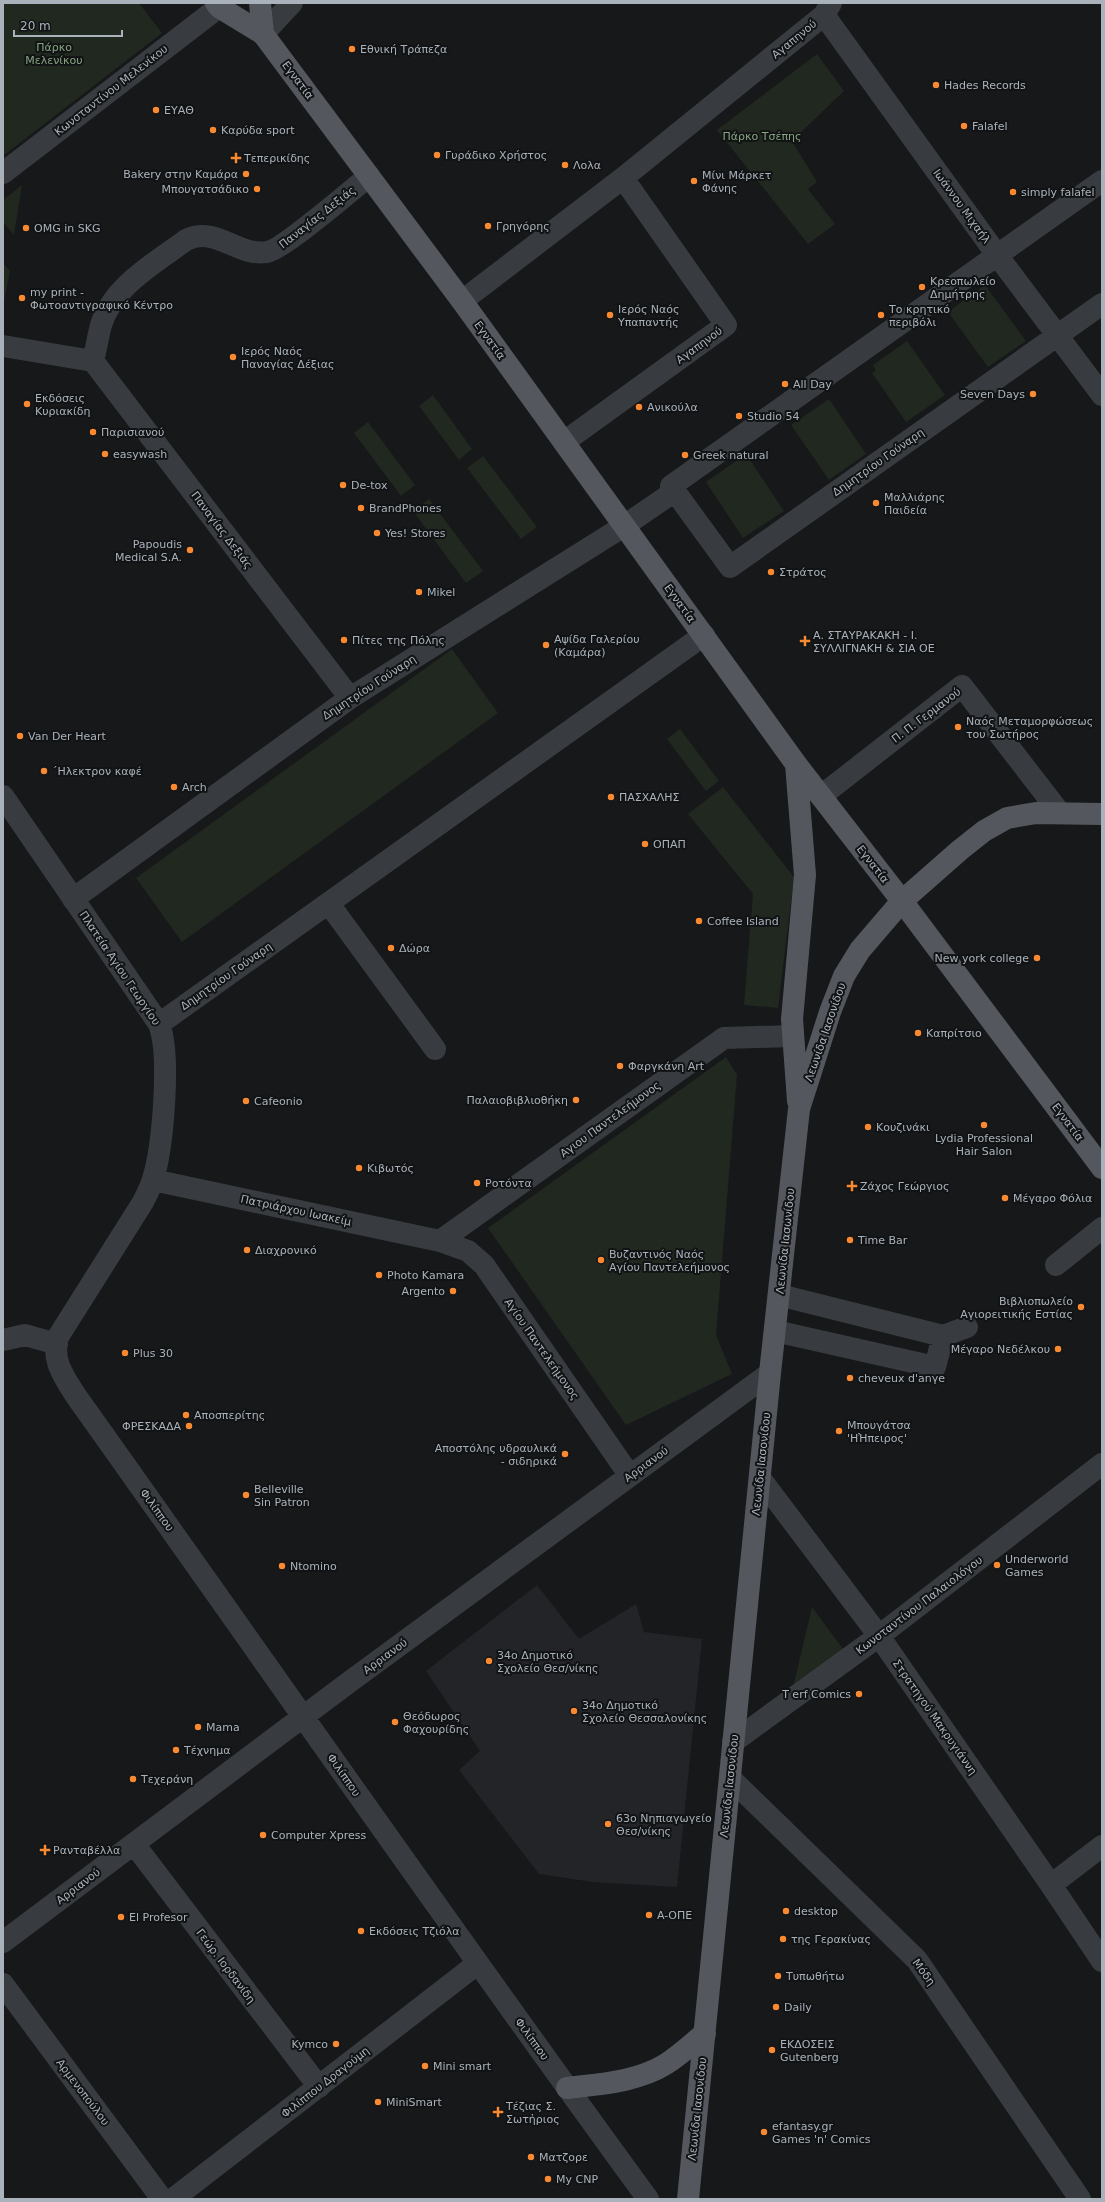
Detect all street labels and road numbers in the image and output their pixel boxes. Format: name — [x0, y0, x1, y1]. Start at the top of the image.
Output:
street label: Αγαπηνού — [769, 17, 819, 61]
street label: Κωνσταντίνου Μελενίκου — [52, 42, 170, 139]
street label: Εγνατία — [279, 59, 316, 102]
street label: Ιωάννου Μιχαήλ — [930, 167, 993, 246]
street label: Παναγίας Δεξιάς — [277, 184, 358, 251]
street label: Εγνατία — [471, 318, 508, 362]
street label: Αγαπηνού — [674, 324, 725, 367]
street label: Δημητρίου Γούναρη — [830, 426, 927, 499]
street label: Παναγίας Δεξιάς — [188, 489, 255, 572]
street label: Εγνατία — [661, 581, 698, 625]
street label: Δημητρίου Γούναρη — [320, 652, 419, 723]
street label: Π. Π. Γερμανού — [889, 685, 963, 746]
street label: Εγνατία — [854, 843, 891, 886]
street label: Πλατεία Αγίου Γεωργίου — [76, 909, 163, 1028]
street label: Δημητρίου Γούναρη — [178, 940, 275, 1013]
street label: Λεωνίδα Ιασονίδου — [802, 981, 849, 1083]
street label: Αγιου Παντελεήμονος — [557, 1079, 663, 1160]
street label: Εγνατία — [1049, 1101, 1086, 1144]
street label: Λεωνίδα Ιασωνίδου — [773, 1187, 798, 1295]
street label: Πατριάρχου Ιωακείμ — [239, 1192, 352, 1229]
street label: Αγίου Παντελεήμονος — [502, 1296, 582, 1403]
street label: Λεωνίδα Ιασονίδου — [750, 1412, 773, 1516]
street label: Αρριανού — [622, 1444, 671, 1485]
street label: Φιλίππου — [137, 1487, 176, 1534]
street label: Κωνσταντίνου Παλαιολόγου — [853, 1553, 985, 1657]
street label: Αρριανού — [361, 1636, 410, 1677]
street label: Στρατηγού Μακρυγιάννη — [890, 1657, 979, 1777]
street label: Λεωνίδα Ιασονίδου — [718, 1734, 741, 1838]
street label: Φιλίππου — [324, 1752, 363, 1799]
street label: Αρριανού — [54, 1866, 103, 1907]
street label: Γεώρ. Ιορδανίδη — [193, 1927, 258, 2006]
street label: Μόδη — [910, 1956, 938, 1988]
street label: Φιλίππου — [512, 2016, 551, 2063]
street label: Φιλίππου Δραγούμη — [279, 2044, 372, 2121]
street label: Αρμενοπούλου — [53, 2057, 112, 2128]
street label: Λεωνίδα Ιασονίδου — [686, 2057, 709, 2161]

